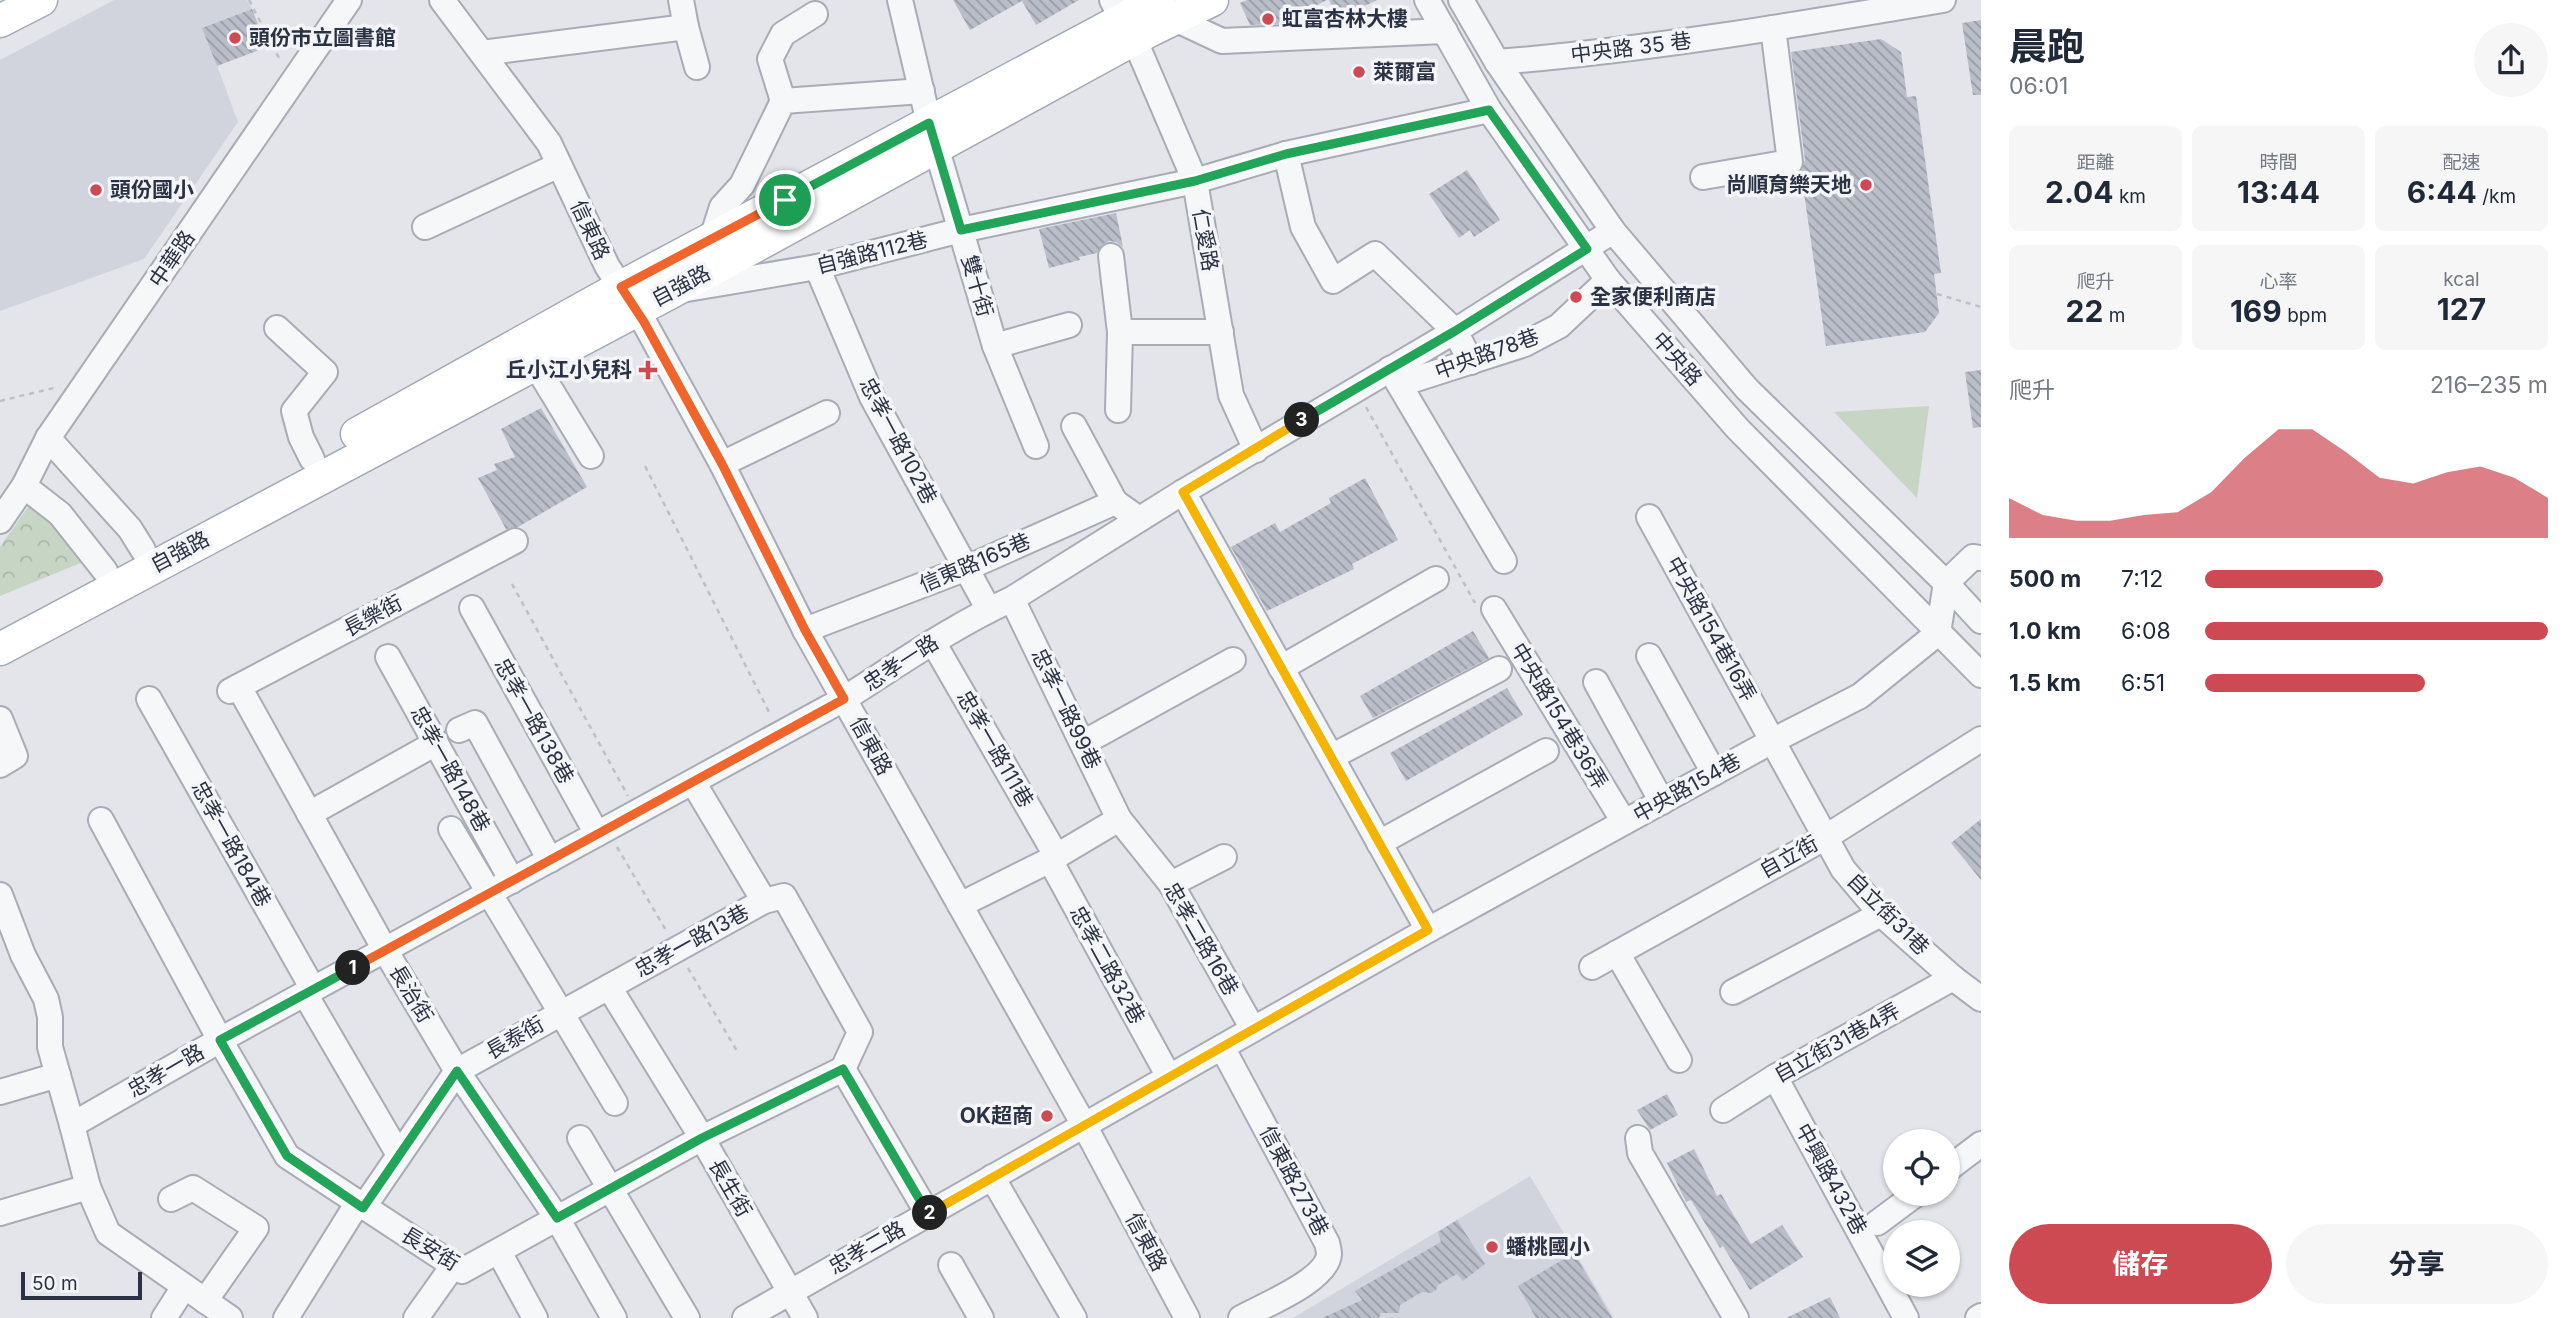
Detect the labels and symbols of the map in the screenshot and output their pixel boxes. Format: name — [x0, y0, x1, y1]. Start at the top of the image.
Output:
place label: 虹富杏林大樓 — [1282, 6, 1408, 31]
marker: 虹富杏林大樓 — [1260, 11, 1276, 27]
place label: 頭份市立圖書館 — [249, 25, 396, 50]
street label: 中央路 35 巷 — [1569, 28, 1693, 67]
marker: 頭份市立圖書館 — [227, 30, 243, 46]
place label: 萊爾富 — [1373, 59, 1436, 84]
marker: 萊爾富 — [1351, 64, 1367, 80]
pin — [755, 170, 815, 230]
place label: 尚順育樂天地 — [1726, 172, 1852, 197]
place label: 頭份國小 — [110, 177, 194, 202]
marker: 尚順育樂天地 — [1858, 177, 1874, 193]
marker: 頭份國小 — [88, 182, 104, 198]
street label: 信東路 — [566, 196, 615, 264]
street label: 仁愛路 — [1188, 207, 1223, 273]
street label: 中華路 — [144, 226, 200, 292]
street label: 自強路112巷 — [814, 227, 930, 278]
street label: 雙十街 — [957, 252, 998, 320]
street label: 自強路 — [647, 260, 714, 311]
place label: 全家便利商店 — [1590, 284, 1716, 309]
marker: 全家便利商店 — [1568, 289, 1584, 305]
street label: 中央路78巷 — [1432, 323, 1542, 384]
street label: 中央路 — [1647, 327, 1707, 391]
place label: 丘小江小兒科 — [506, 357, 632, 382]
marker: 丘小江小兒科 — [638, 360, 658, 380]
street label: 忠孝一路102巷 — [855, 373, 942, 508]
pin: 3 — [1284, 402, 1320, 438]
street label: 自強路 — [146, 526, 213, 577]
street label: 信東路165巷 — [915, 528, 1034, 597]
street label: 中央路154巷16弄 — [1661, 552, 1762, 705]
street label: 長樂街 — [339, 590, 406, 641]
street label: 忠孝一路 — [859, 629, 943, 696]
street label: 中央路154巷36弄 — [1506, 638, 1613, 793]
street label: 忠孝一路99巷 — [1026, 644, 1106, 773]
street label: 忠孝一路138巷 — [490, 654, 579, 788]
street label: 忠孝一路111巷 — [952, 686, 1039, 812]
street label: 忠孝一路148巷 — [406, 701, 495, 836]
street label: 信東路 — [845, 712, 898, 779]
street label: 中央路154巷 — [1629, 748, 1745, 827]
street label: 忠孝一路184巷 — [187, 776, 276, 911]
street label: 自立街 — [1755, 830, 1822, 883]
street label: 自立街31巷 — [1842, 868, 1934, 960]
street label: 忠孝二路16巷 — [1159, 878, 1244, 1000]
street label: 忠孝一路13巷 — [630, 899, 753, 982]
street label: 忠孝二路32巷 — [1065, 902, 1150, 1028]
pin: 1 — [336, 950, 370, 986]
street label: 長治街 — [384, 960, 438, 1027]
street label: 自立街31巷4弄 — [1769, 998, 1904, 1087]
street label: 長泰街 — [481, 1011, 548, 1064]
street label: 忠孝一路 — [123, 1039, 208, 1102]
place label: OK超商 — [960, 1103, 1033, 1128]
marker: OK超商 — [1039, 1108, 1055, 1124]
street label: 中興路432巷 — [1791, 1119, 1872, 1239]
street label: 信東路273巷 — [1255, 1121, 1334, 1240]
street label: 長生街 — [704, 1154, 757, 1221]
pin: 2 — [912, 1196, 948, 1230]
street label: 信東路 — [1121, 1208, 1172, 1275]
street label: 忠孝二路 — [824, 1216, 909, 1279]
street label: 長安街 — [397, 1222, 464, 1276]
place label: 蟠桃國小 — [1506, 1234, 1590, 1259]
marker: 蟠桃國小 — [1484, 1239, 1500, 1255]
scale bar — [21, 1269, 142, 1301]

